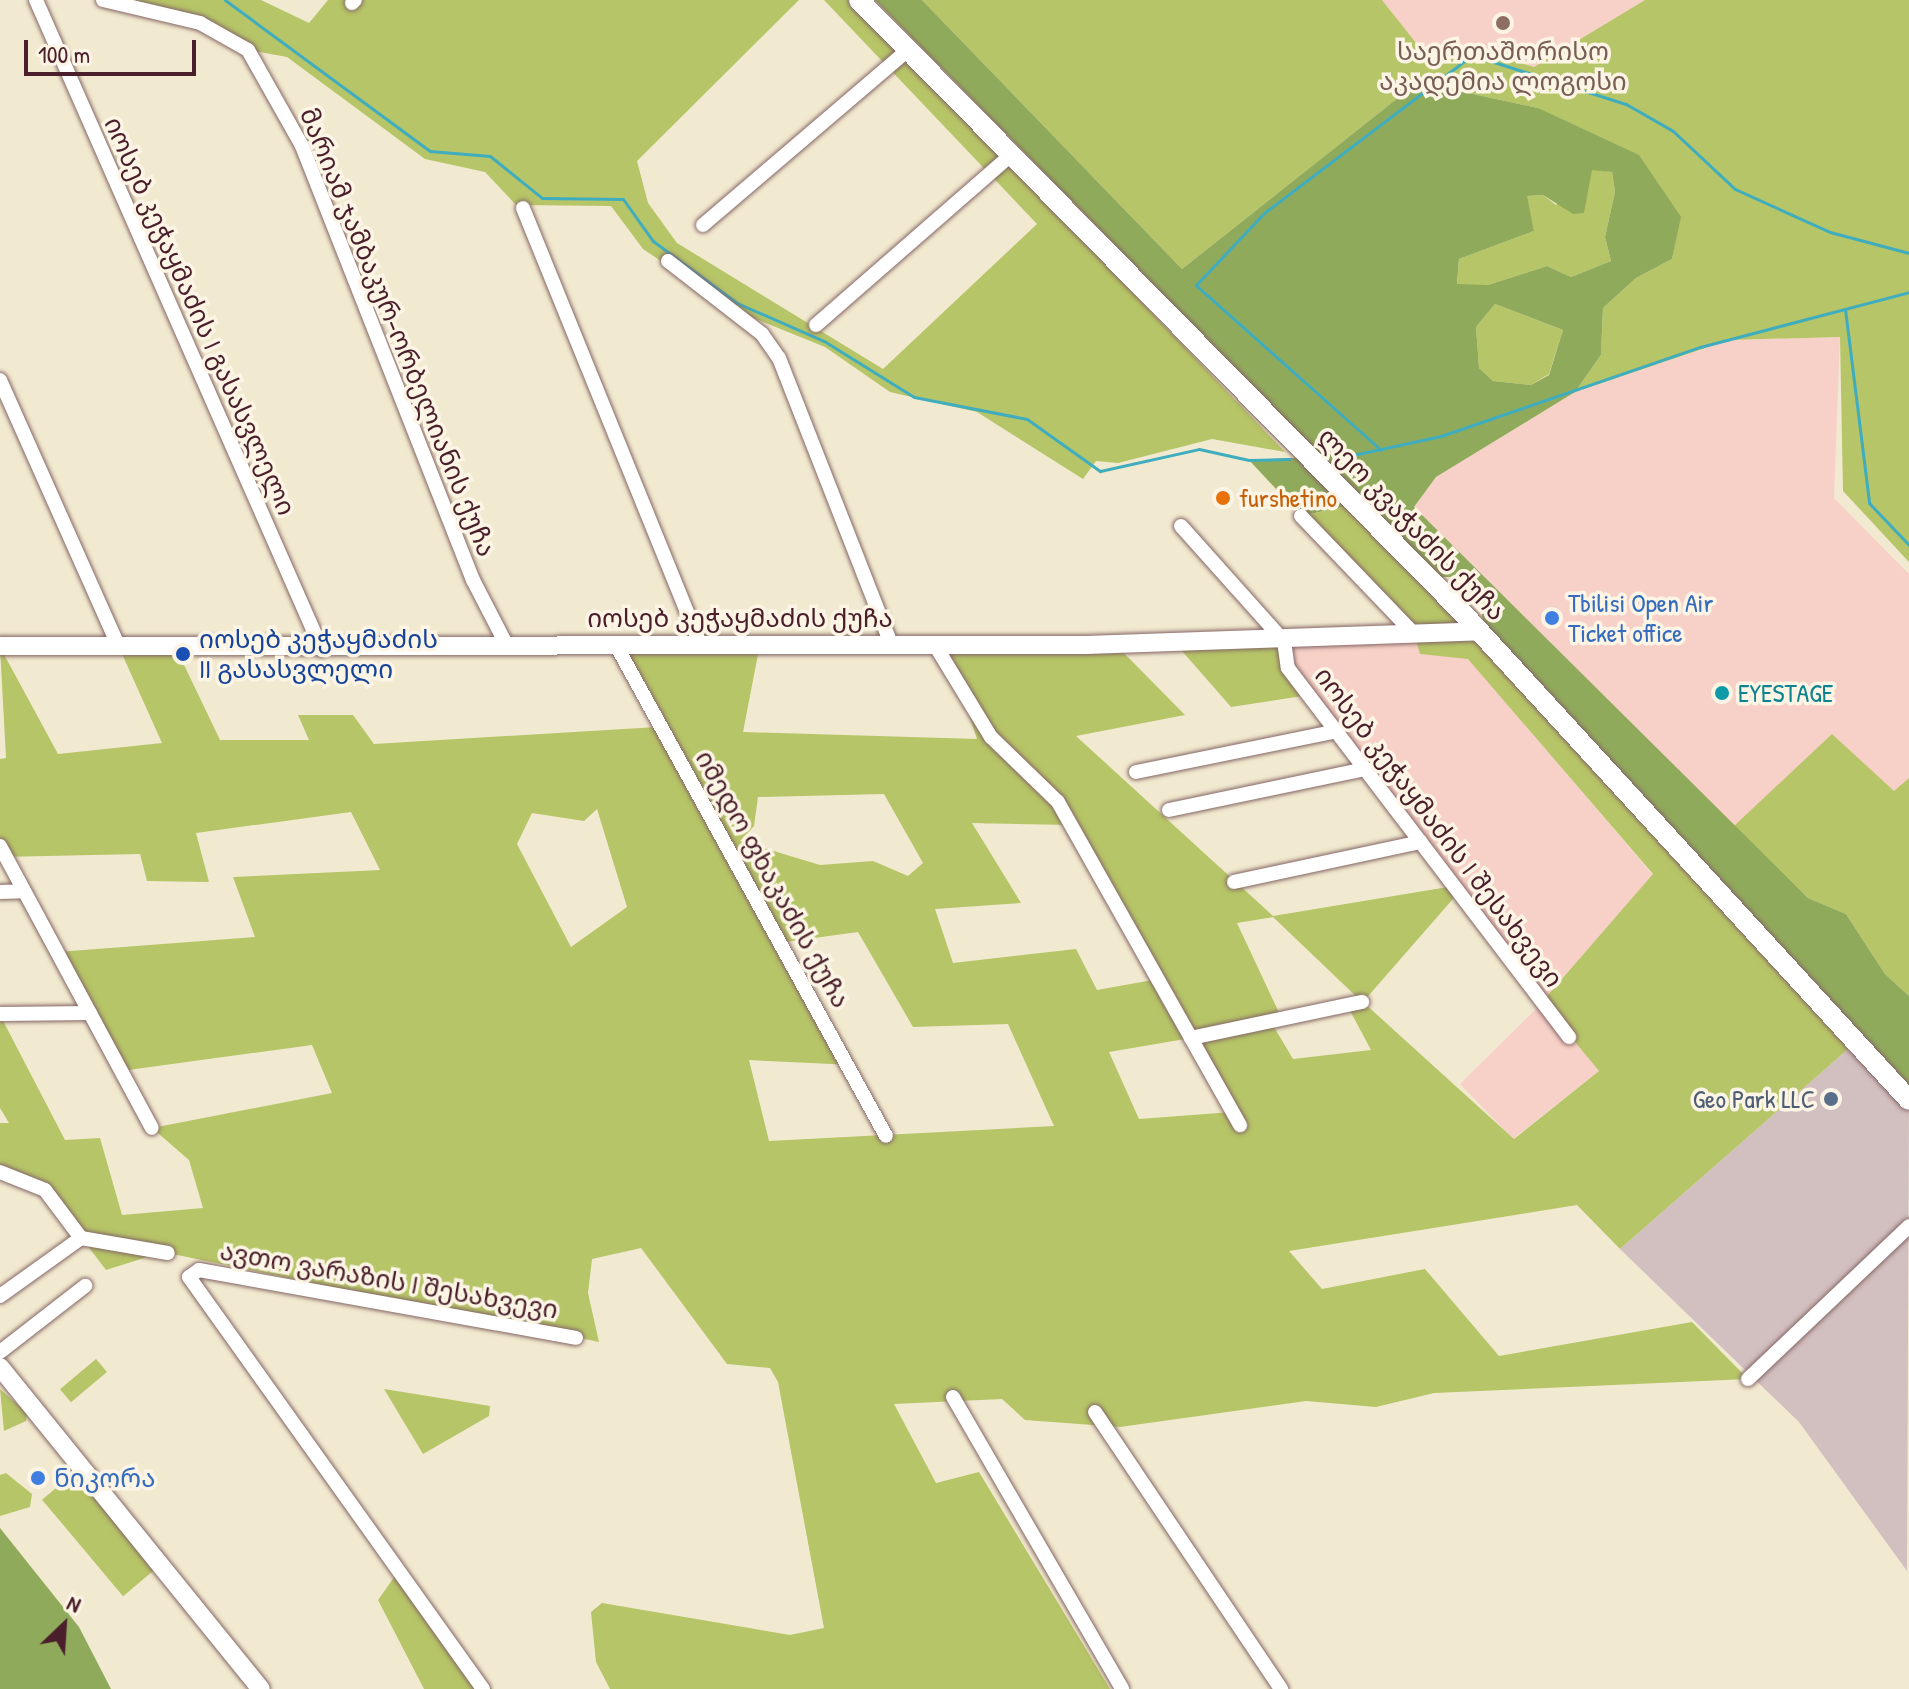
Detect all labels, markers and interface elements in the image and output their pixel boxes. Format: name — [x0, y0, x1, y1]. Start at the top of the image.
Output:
marker: საერთაშორისო აკადემია ლოგოსი — [1494, 14, 1512, 32]
scale bar — [28, 24, 200, 74]
place label: საერთაშორისო აკადემია ლოგოსი — [1379, 35, 1627, 96]
text: 100 m — [38, 38, 90, 70]
street label: მარიამ ჯამბაკურ-ორბელიანის ქუჩა — [293, 103, 503, 561]
street label: იოსებ კეჭაყმაძის I გასასვლელი — [98, 112, 302, 520]
street label: ლეო კვაჭაძის ქუჩა — [1312, 421, 1512, 627]
place label: furshetino — [1239, 482, 1337, 514]
marker: furshetino — [1214, 489, 1232, 507]
place label: Tbilisi Open Air Ticket office — [1568, 587, 1713, 648]
street label: იოსებ კეჭაყმაძის ქუჩა — [587, 602, 893, 634]
marker: Tbilisi Open Air Ticket office — [1543, 609, 1561, 627]
place label: იოსებ კეჭაყმაძის II გასასვლელი — [199, 623, 438, 684]
marker: იოსებ კეჭაყმაძის II გასასვლელი — [174, 645, 192, 663]
street label: იოსებ კეჭაყმაძის I შესახვევი — [1308, 661, 1570, 993]
place label: EYESTAGE — [1738, 677, 1833, 709]
marker: EYESTAGE — [1713, 684, 1731, 702]
street label: იმედო ფხაკაძის ქუჩა — [689, 745, 857, 1013]
place label: Geo Park LLC — [1693, 1083, 1815, 1115]
marker: Geo Park LLC — [1822, 1090, 1840, 1108]
street label: ავთო ვარაზის I შესახვევი — [218, 1235, 560, 1325]
place label: ნიკორა — [54, 1462, 155, 1494]
marker: ნიკორა — [29, 1469, 47, 1487]
north arrow — [24, 1585, 104, 1665]
text: N — [62, 1587, 86, 1619]

